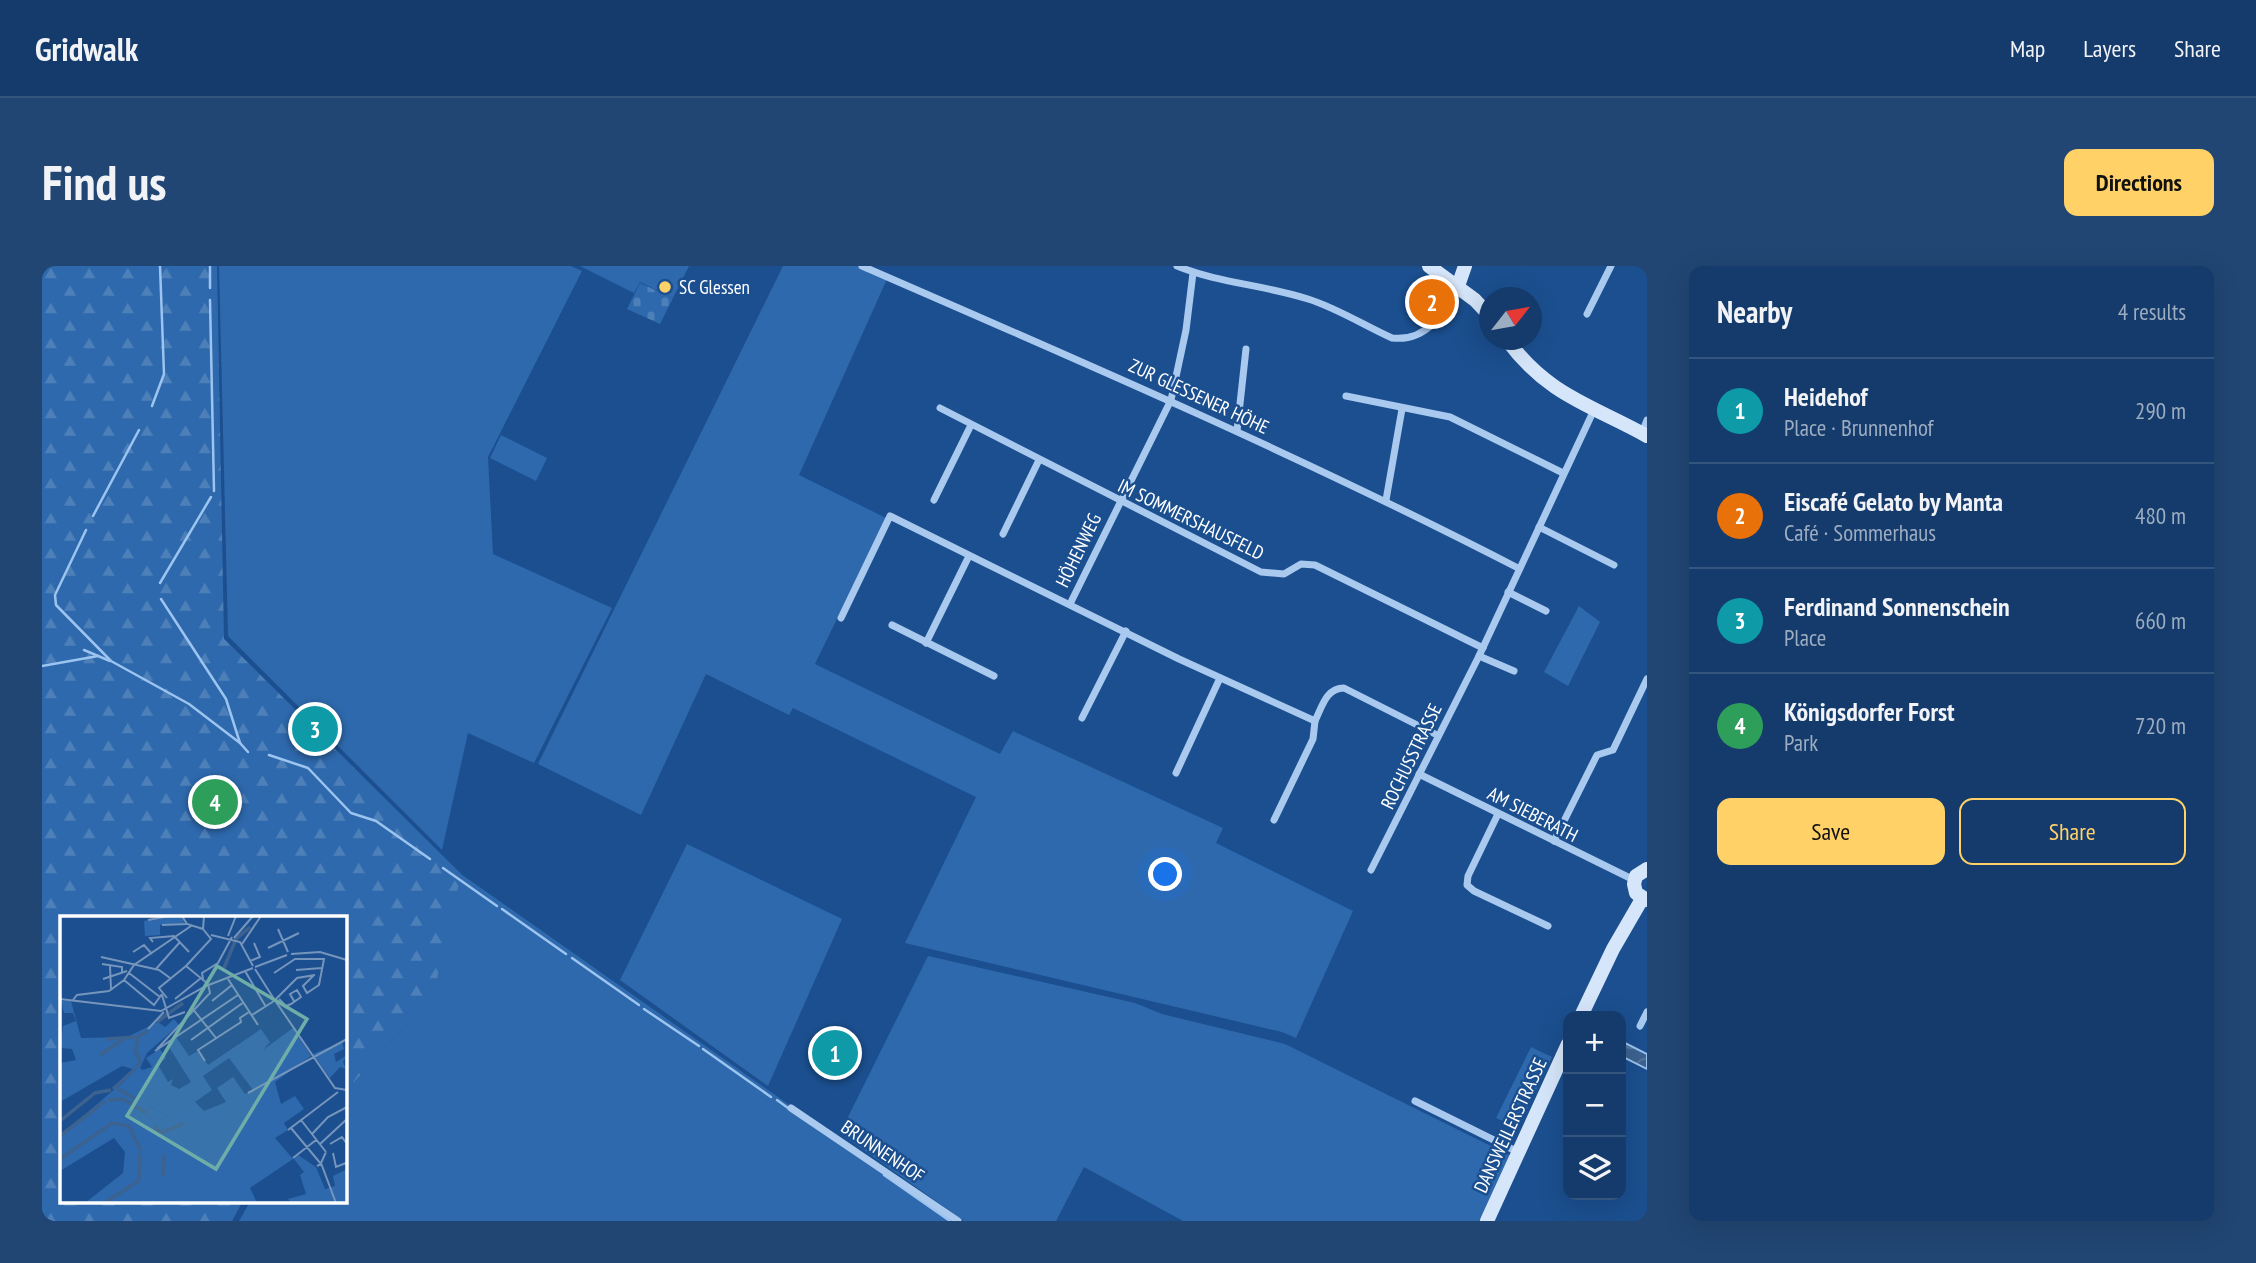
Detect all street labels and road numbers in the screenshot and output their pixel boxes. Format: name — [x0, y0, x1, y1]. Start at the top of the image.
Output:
street label: ZUR GLESSENER HÖHE — [1125, 353, 1273, 439]
street label: IM SOMMERSHAUSFELD — [1114, 473, 1268, 565]
street label: HÖHENWEG — [1050, 509, 1106, 591]
street label: ROCHUSSTRASSE — [1375, 699, 1447, 813]
street label: AM SIEBERATH — [1484, 781, 1582, 847]
street label: DANSWEILERSTRASSE — [1468, 1054, 1552, 1196]
street label: BRUNNENHOF — [837, 1114, 929, 1188]

